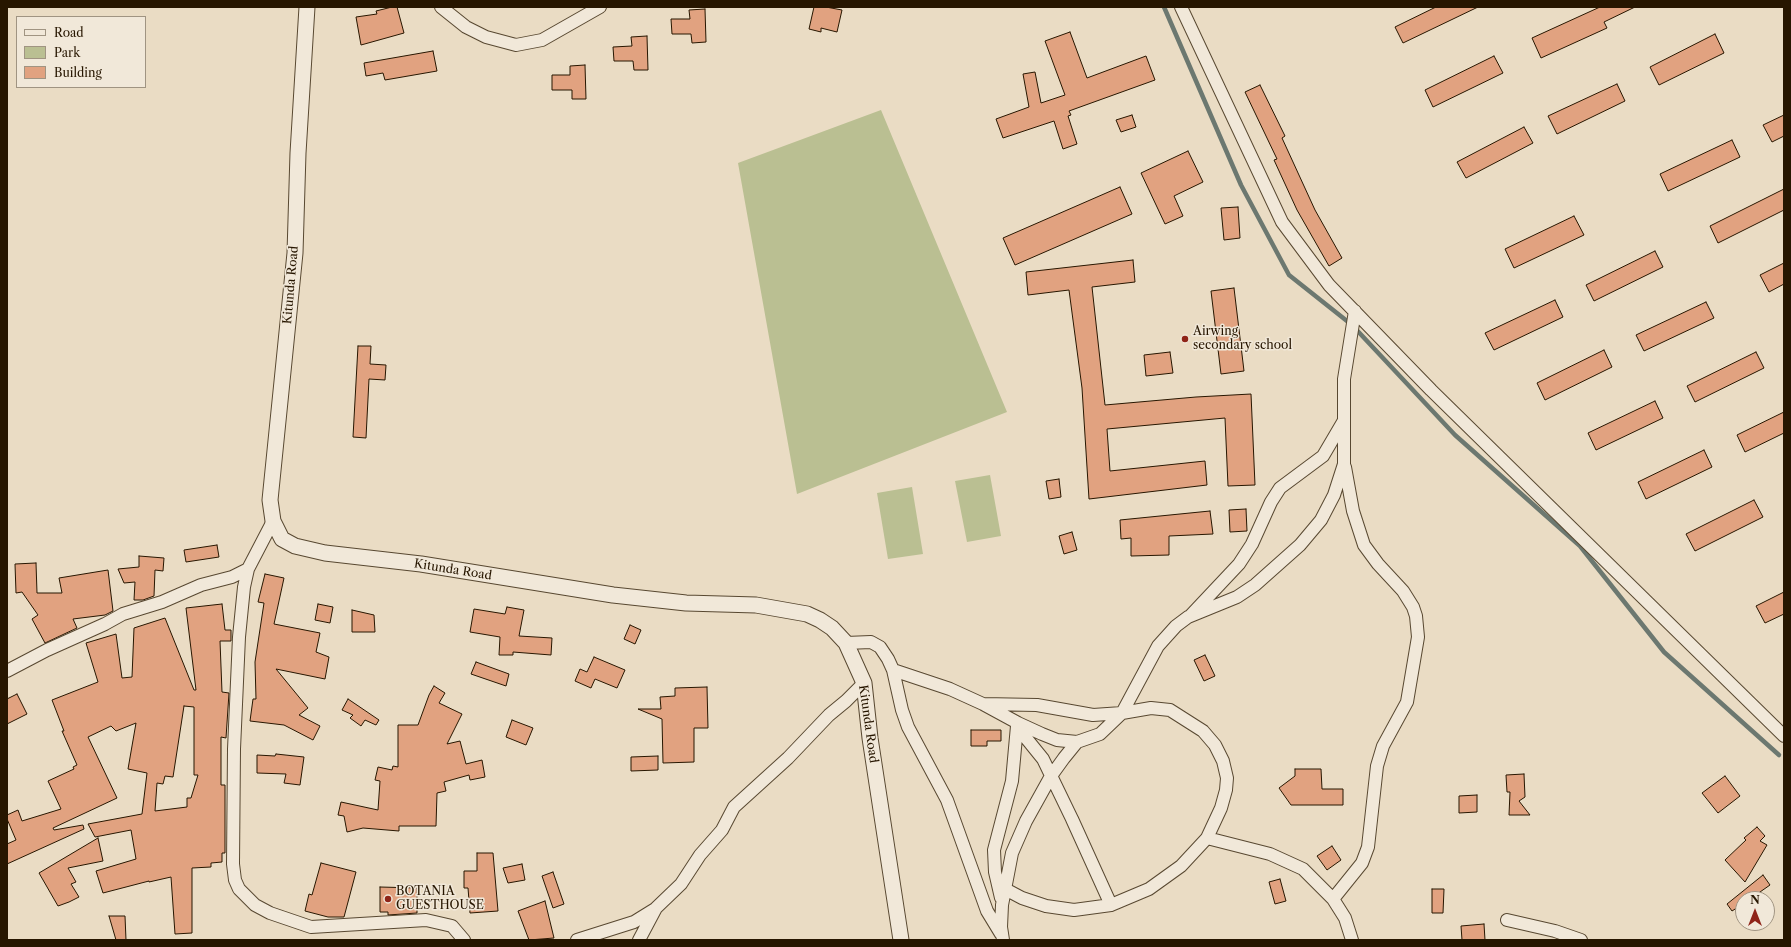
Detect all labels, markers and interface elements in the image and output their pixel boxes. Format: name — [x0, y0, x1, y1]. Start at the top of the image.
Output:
legend — [16, 16, 146, 88]
text: Road — [54, 25, 84, 40]
text: Park — [54, 45, 80, 60]
text: Building — [54, 65, 102, 80]
street label: Kitunda Road — [280, 245, 302, 325]
place label: Airwing secondary school — [1193, 325, 1292, 353]
marker: Airwing secondary school — [1180, 334, 1190, 344]
street label: Kitunda Road — [413, 557, 493, 583]
street label: Kitunda Road — [855, 684, 881, 764]
place label: BOTANIA GUESTHOUSE — [396, 885, 484, 913]
north arrow — [1735, 891, 1775, 931]
text: N — [1750, 893, 1760, 907]
marker: BOTANIA GUESTHOUSE — [383, 894, 393, 904]

